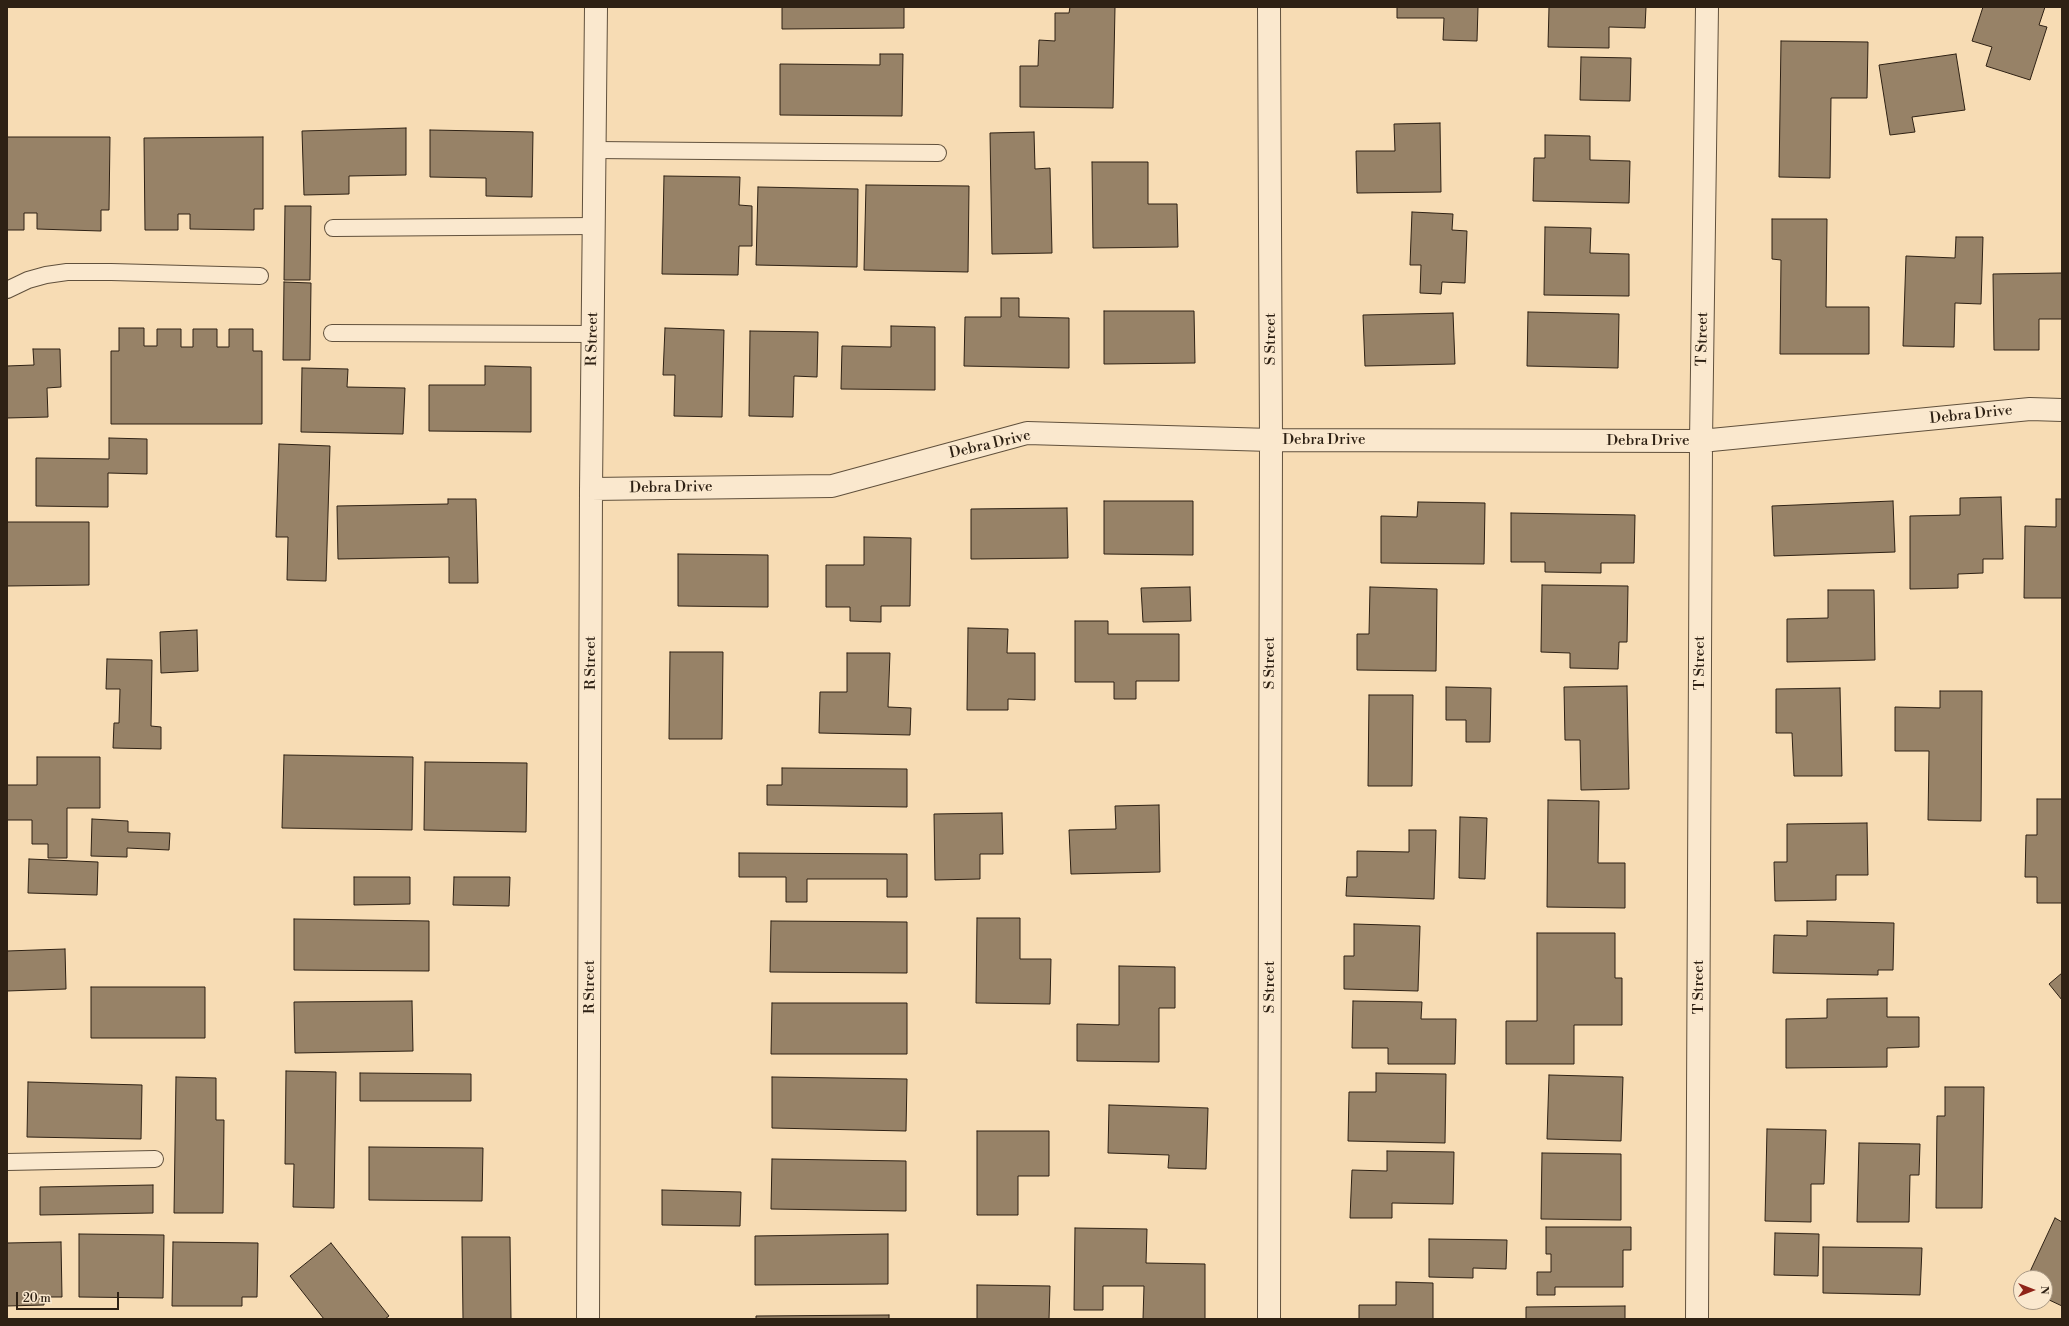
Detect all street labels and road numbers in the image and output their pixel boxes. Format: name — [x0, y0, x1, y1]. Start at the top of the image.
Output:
street label: R Street — [584, 312, 602, 366]
street label: T Street — [1694, 312, 1712, 366]
street label: S Street — [1262, 313, 1280, 365]
street label: Debra Drive — [1929, 402, 2013, 428]
street label: Debra Drive — [948, 427, 1032, 463]
street label: Debra Drive — [1282, 431, 1366, 449]
street label: Debra Drive — [1606, 432, 1690, 450]
street label: Debra Drive — [629, 478, 713, 498]
street label: R Street — [582, 636, 600, 690]
street label: T Street — [1691, 636, 1709, 690]
street label: S Street — [1261, 637, 1279, 689]
street label: R Street — [581, 960, 599, 1014]
street label: T Street — [1690, 960, 1708, 1014]
street label: S Street — [1261, 961, 1279, 1013]

